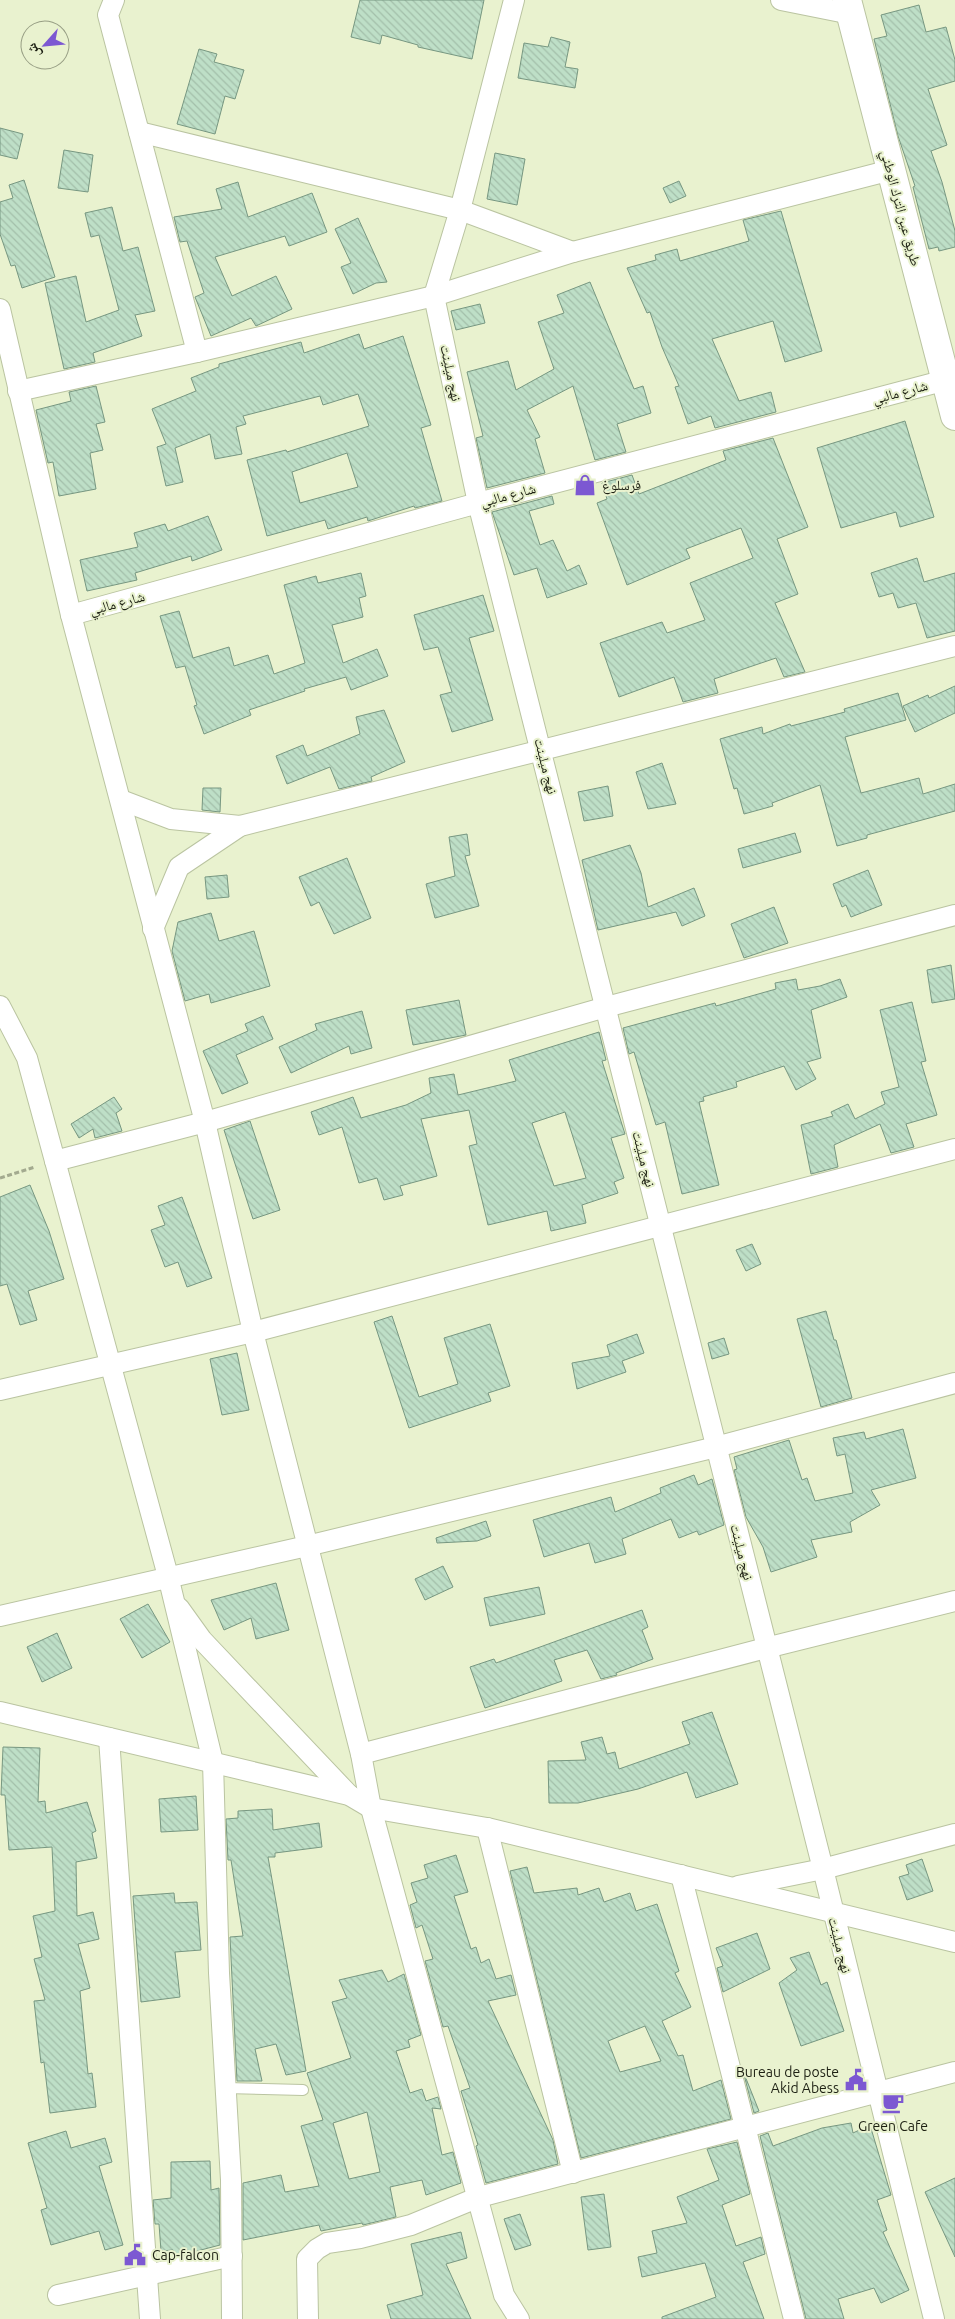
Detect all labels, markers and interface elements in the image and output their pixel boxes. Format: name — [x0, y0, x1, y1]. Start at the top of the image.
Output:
north arrow — [20, 20, 70, 70]
text: ش — [23, 40, 45, 61]
street label: طريق عين الترك الوطني — [874, 148, 924, 269]
street label: نهج ميلينت — [435, 343, 465, 403]
street label: شارع مالبي — [871, 377, 930, 410]
shop icon: فرسلوغ — [572, 472, 598, 498]
place label: فرسلوغ — [602, 477, 641, 495]
street label: شارع مالبي — [479, 480, 538, 513]
street label: شارع مالبي — [88, 588, 147, 621]
street label: نهج ميلينت — [529, 736, 561, 796]
street label: نهج ميلينت — [627, 1129, 659, 1189]
street label: نهج ميلينت — [725, 1522, 757, 1582]
street label: نهج ميلينت — [823, 1915, 855, 1975]
place label: Bureau de poste Akid Abess — [736, 2064, 839, 2096]
public building icon: Bureau de poste Akid Abess — [843, 2067, 869, 2093]
cafe icon: Green Cafe — [880, 2090, 906, 2116]
place label: Green Cafe — [858, 2118, 928, 2134]
public building icon: Cap-falcon — [122, 2242, 148, 2268]
place label: Cap-falcon — [152, 2247, 219, 2263]

